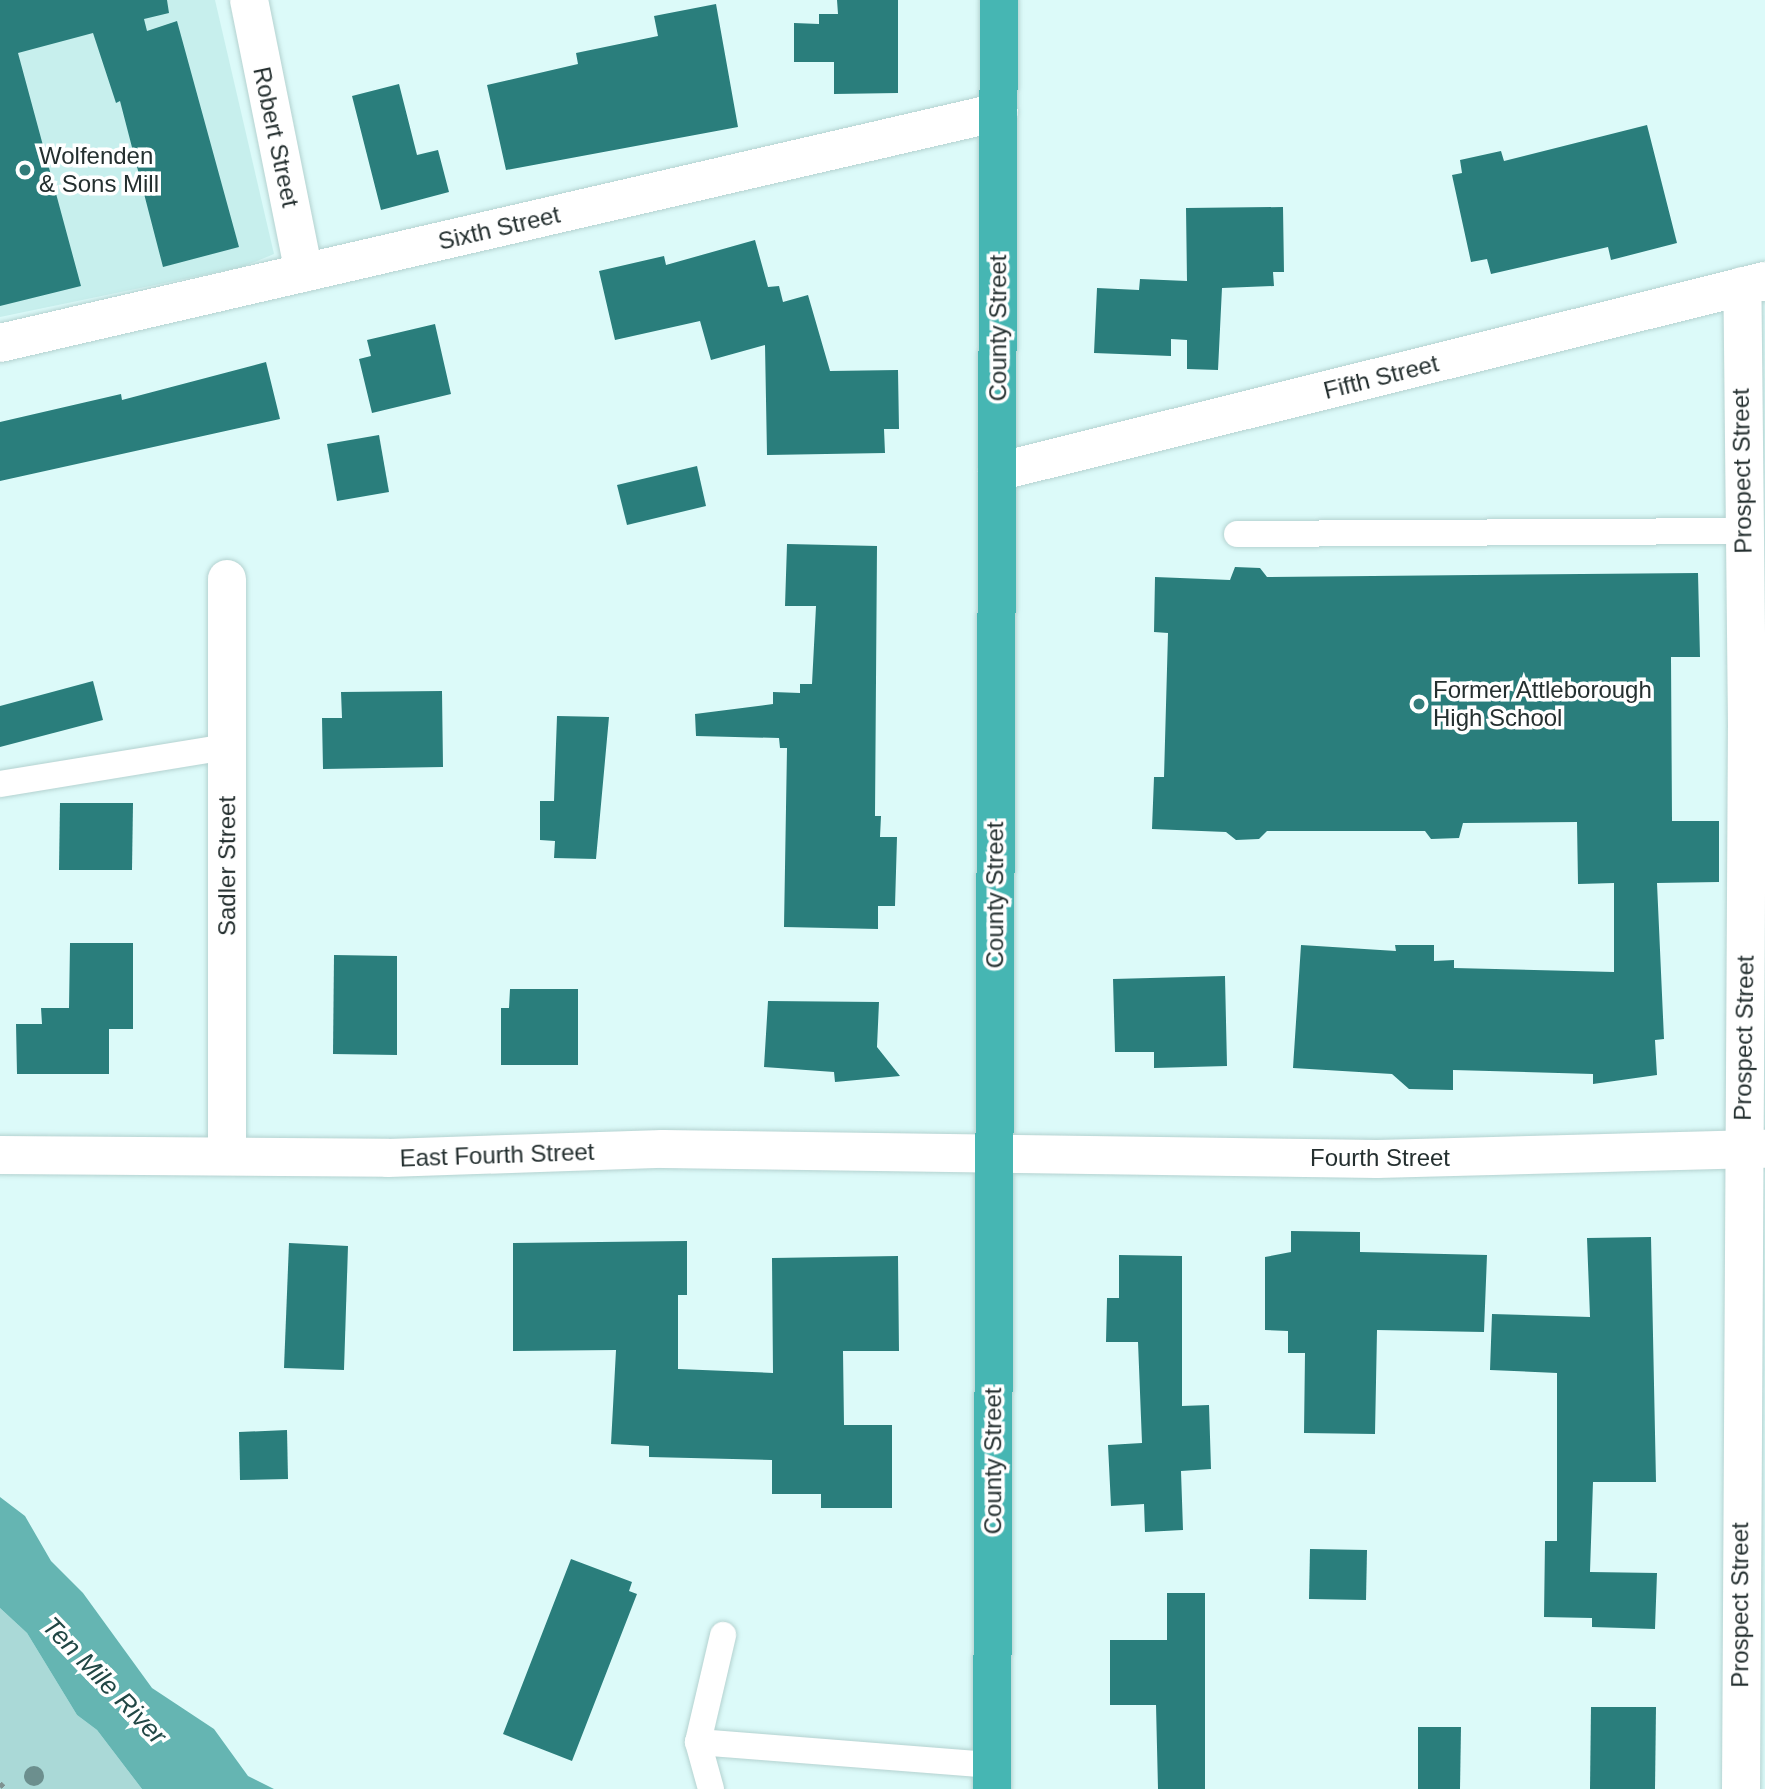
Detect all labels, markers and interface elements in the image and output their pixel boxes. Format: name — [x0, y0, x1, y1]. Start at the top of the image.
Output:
street label: Robert Street — [247, 64, 305, 210]
place label: Wolfenden & Sons Mill — [39, 142, 159, 198]
marker: Wolfenden & Sons Mill — [17, 162, 33, 178]
street label: Sixth Street — [435, 200, 563, 256]
street label: County Street — [984, 255, 1012, 401]
street label: Fifth Street — [1321, 349, 1441, 405]
street label: Prospect Street — [1726, 388, 1758, 554]
place label: Former Attleborough High School — [1433, 676, 1653, 732]
marker: Former Attleborough High School — [1411, 696, 1427, 712]
street label: Sadler Street — [213, 796, 241, 936]
street label: County Street — [981, 822, 1009, 968]
street label: Prospect Street — [1728, 955, 1760, 1121]
street label: East Fourth Street — [399, 1137, 595, 1173]
street label: Fourth Street — [1310, 1144, 1450, 1172]
street label: County Street — [979, 1388, 1007, 1534]
street label: Prospect Street — [1726, 1522, 1754, 1688]
water label: Ten Mile River — [35, 1611, 173, 1751]

